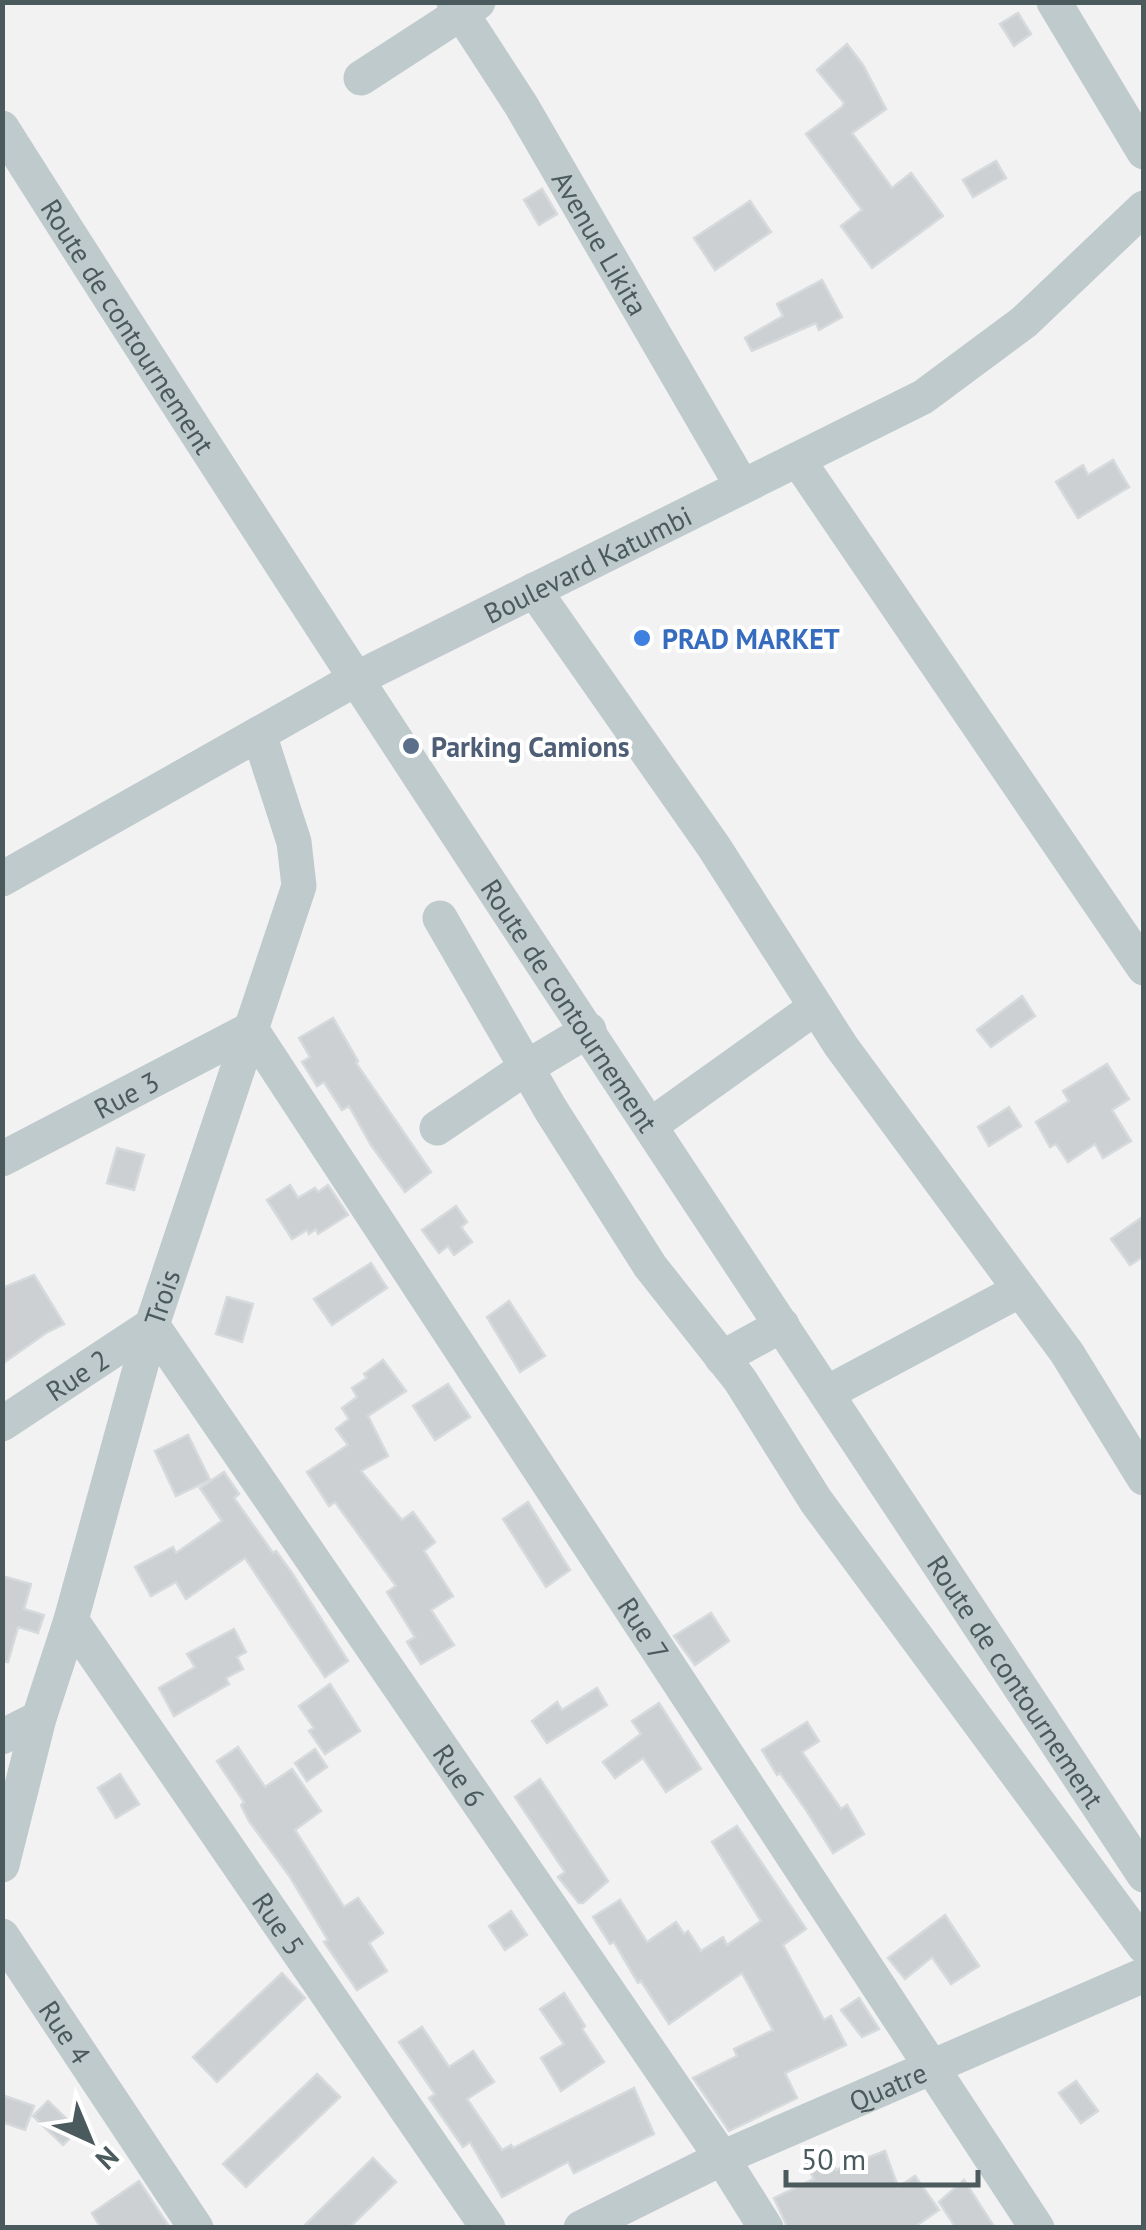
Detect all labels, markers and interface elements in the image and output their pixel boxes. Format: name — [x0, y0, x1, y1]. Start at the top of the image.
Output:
street label: Avenue Likita — [544, 164, 657, 322]
street label: Route de contournement — [33, 192, 224, 461]
street label: Boulevard Katumbi — [477, 497, 698, 631]
place label: PRAD MARKET — [662, 620, 840, 657]
marker: PRAD MARKET — [631, 627, 653, 649]
place label: Parking Camions — [431, 728, 630, 765]
marker: Parking Camions — [400, 735, 422, 757]
street label: Route de contournement — [473, 871, 667, 1139]
street label: Rue 3 — [87, 1062, 165, 1126]
street label: Trois — [135, 1264, 188, 1330]
street label: Rue 2 — [38, 1340, 116, 1409]
street label: Route de contournement — [919, 1548, 1113, 1815]
street label: Rue 7 — [610, 1590, 678, 1668]
street label: Rue 6 — [425, 1736, 495, 1814]
street label: Rue 5 — [245, 1885, 314, 1962]
street label: Rue 4 — [31, 1993, 100, 2071]
street label: Quatre — [843, 2053, 932, 2119]
north arrow — [40, 2090, 140, 2190]
scale bar — [786, 2125, 978, 2187]
text: N — [88, 2139, 127, 2178]
text: 50 m — [801, 2139, 866, 2178]

